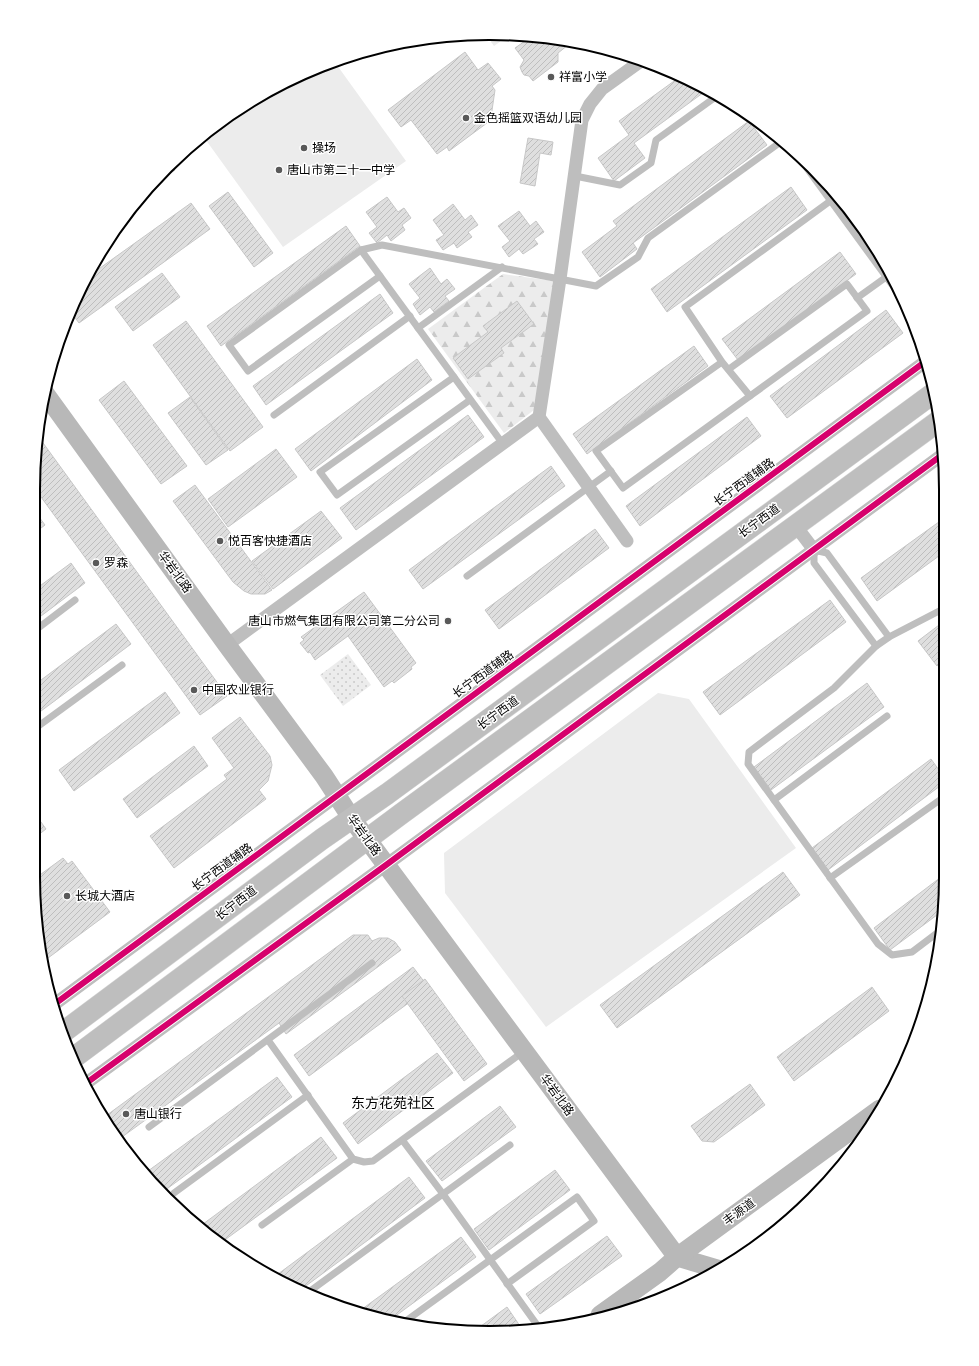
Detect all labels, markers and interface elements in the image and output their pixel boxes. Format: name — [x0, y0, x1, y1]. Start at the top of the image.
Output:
place label: 祥富小学 — [559, 70, 607, 84]
marker: 祥富小学 — [546, 72, 556, 82]
place label: 金色摇篮双语幼儿园 — [474, 111, 582, 125]
marker: 金色摇篮双语幼儿园 — [461, 113, 471, 123]
place label: 操场 — [312, 141, 336, 155]
marker: 操场 — [299, 143, 309, 153]
place label: 唐山市第二十一中学 — [287, 163, 395, 177]
marker: 唐山市第二十一中学 — [274, 165, 284, 175]
street label: 长宁西道辅路 — [711, 455, 777, 509]
street label: 长宁西道 — [735, 501, 783, 541]
place label: 悦百客快捷酒店 — [228, 534, 312, 548]
marker: 悦百客快捷酒店 — [215, 536, 225, 546]
street label: 华岩北路 — [155, 548, 195, 596]
place label: 罗森 — [104, 556, 128, 570]
marker: 罗森 — [91, 558, 101, 568]
place label: 唐山市燃气集团有限公司第二分公司 — [248, 614, 440, 628]
marker: 唐山市燃气集团有限公司第二分公司 — [443, 616, 453, 626]
street label: 长宁西道辅路 — [450, 647, 516, 701]
place label: 中国农业银行 — [202, 683, 274, 697]
marker: 中国农业银行 — [189, 685, 199, 695]
street label: 长宁西道 — [474, 693, 522, 733]
street label: 华岩北路 — [344, 811, 384, 859]
street label: 长宁西道辅路 — [189, 840, 255, 894]
street label: 长宁西道 — [213, 883, 259, 923]
place label: 长城大酒店 — [75, 889, 135, 903]
marker: 长城大酒店 — [62, 891, 72, 901]
street label: 华岩北路 — [537, 1071, 577, 1119]
district label: 东方花苑社区 — [351, 1095, 435, 1111]
place label: 唐山银行 — [134, 1107, 182, 1121]
marker: 唐山银行 — [121, 1109, 131, 1119]
street label: 丰源道 — [720, 1196, 758, 1228]

